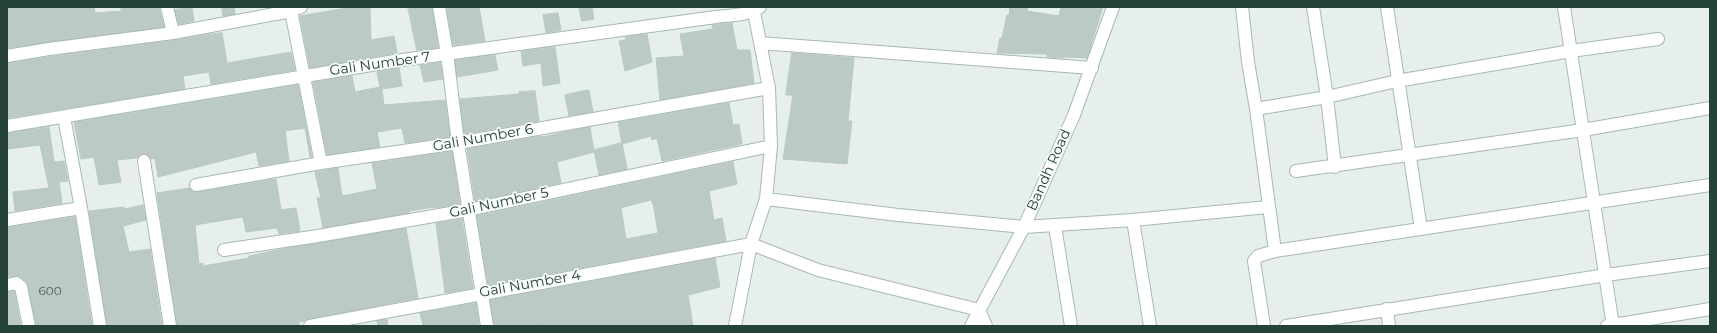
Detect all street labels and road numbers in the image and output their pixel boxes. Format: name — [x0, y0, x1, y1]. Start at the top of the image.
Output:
street label: Gali Number 7 — [329, 49, 431, 79]
street label: Gali Number 6 — [431, 121, 535, 155]
street label: Bandh Road — [1024, 127, 1074, 213]
street label: Gali Number 5 — [448, 184, 550, 222]
street label: Gali Number 4 — [478, 267, 582, 301]

